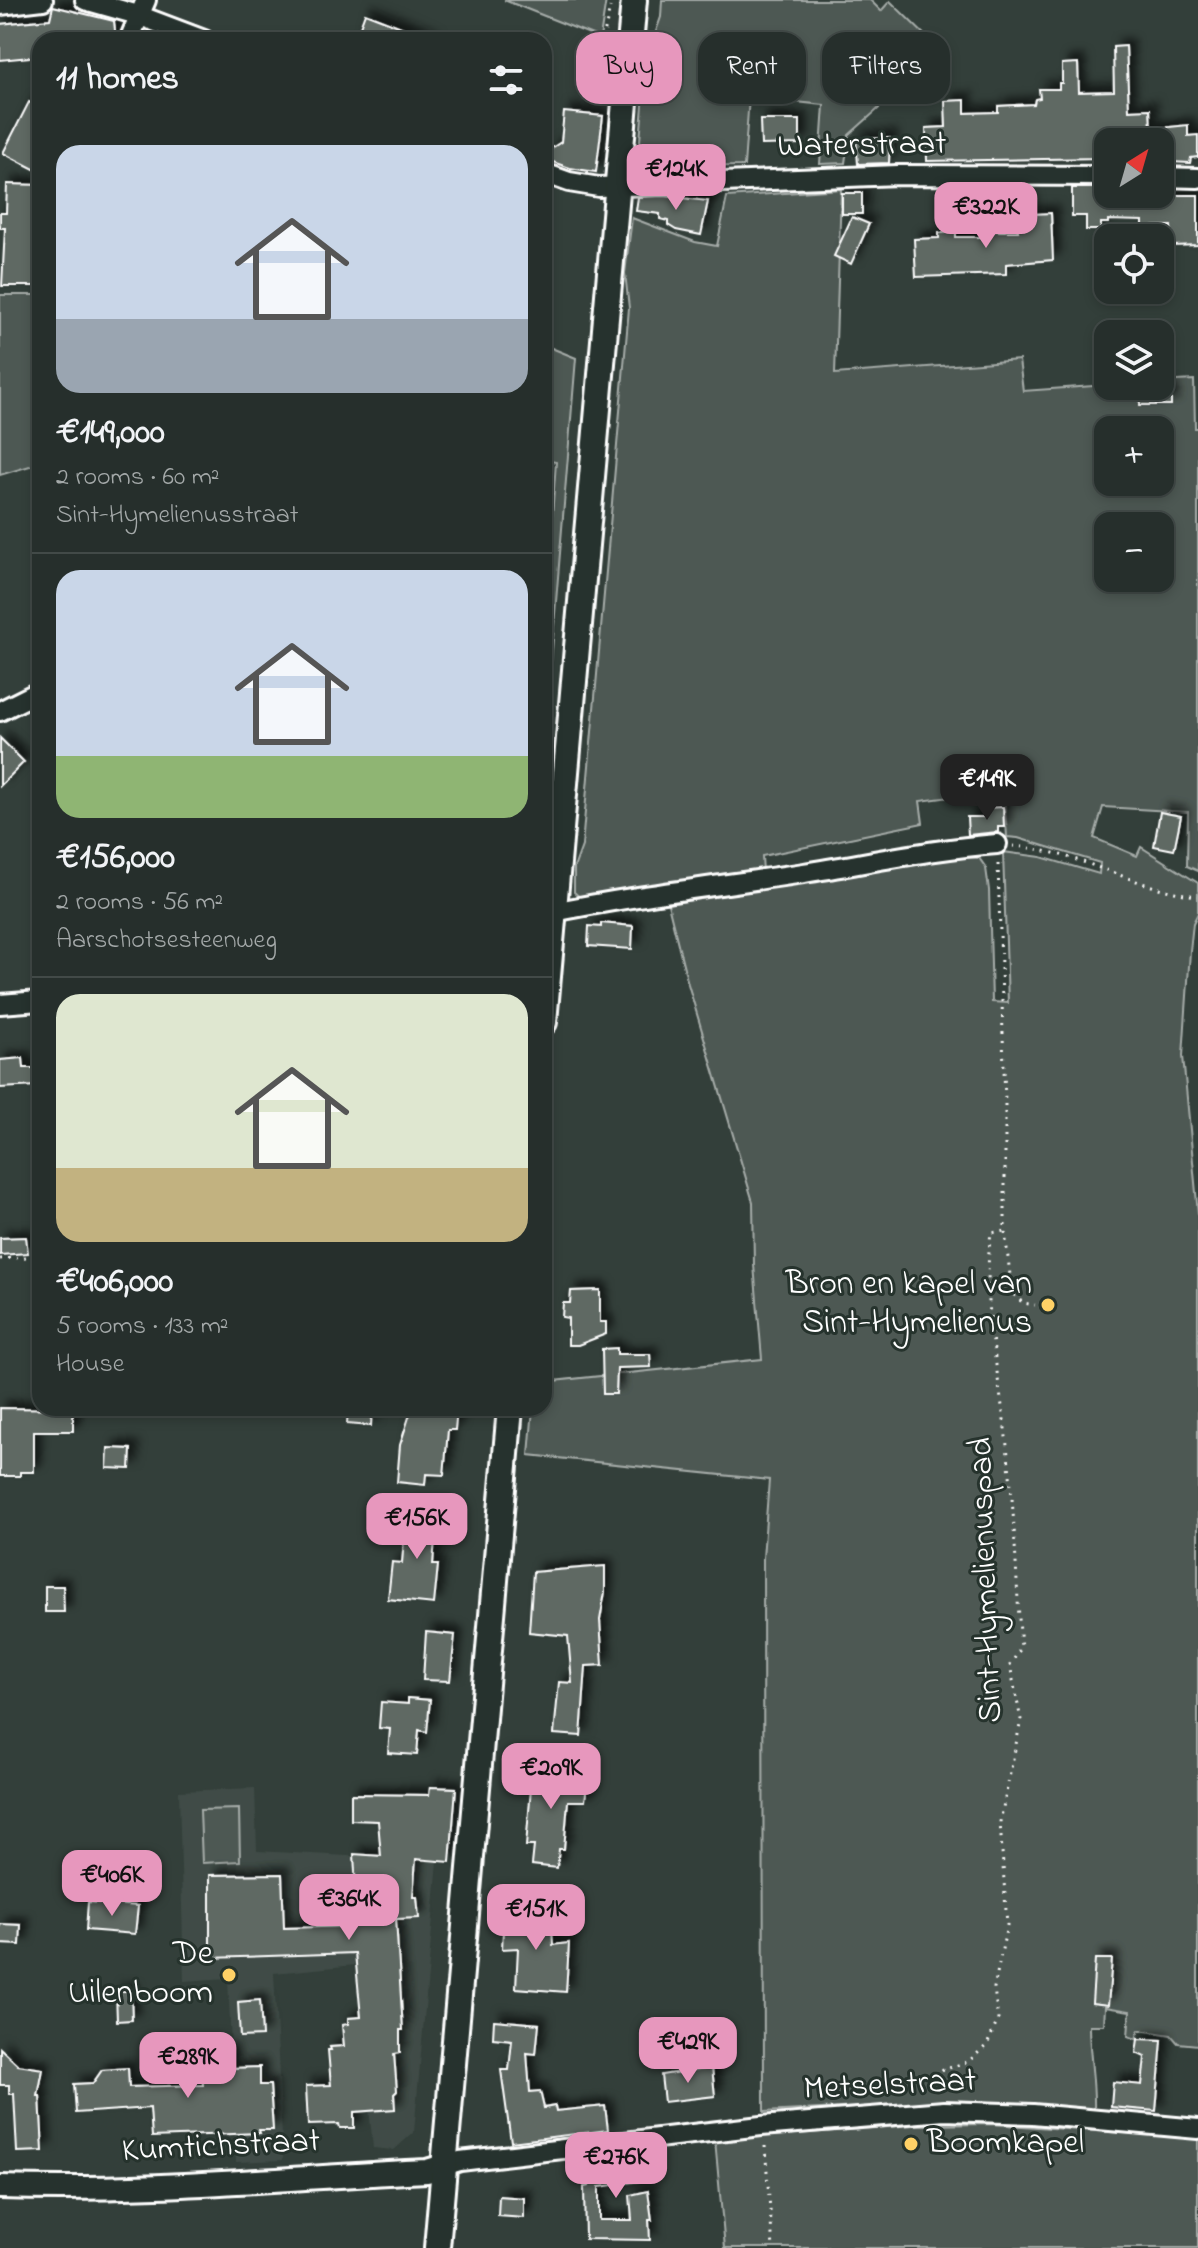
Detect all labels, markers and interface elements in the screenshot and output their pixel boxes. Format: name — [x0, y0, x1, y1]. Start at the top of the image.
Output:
chip: Buy — [576, 32, 682, 104]
chip: Rent — [698, 32, 806, 104]
chip: Filters — [822, 32, 950, 104]
text: 11 homes — [56, 55, 179, 105]
icon: filters — [484, 58, 528, 102]
street label: Waterstraat — [777, 120, 947, 172]
north arrow — [1094, 128, 1174, 208]
map controls — [1094, 128, 1174, 592]
pin: €124K — [620, 144, 732, 212]
text: €124K — [645, 151, 707, 189]
pin: €322K — [930, 182, 1042, 250]
text: €322K — [952, 189, 1020, 227]
icon: home — [220, 197, 364, 341]
button: locate — [1094, 224, 1174, 304]
button: layers — [1094, 320, 1174, 400]
text: €149,000 — [56, 409, 165, 459]
button: + — [1094, 416, 1174, 496]
text: 2 rooms · 60 m² — [56, 459, 220, 497]
text: Sint-Hymelienusstraat — [56, 497, 298, 535]
button: − — [1094, 512, 1174, 592]
icon: home — [220, 622, 364, 766]
pin: €149K — [931, 754, 1043, 822]
text: €149K — [958, 761, 1016, 799]
text: €156,000 — [56, 834, 175, 884]
text: 2 rooms · 56 m² — [56, 884, 223, 922]
text: Aarschotsesteenweg — [56, 922, 277, 960]
icon: home — [220, 1046, 364, 1190]
text: €406,000 — [56, 1258, 173, 1308]
place label: Bron en kapel van Sint-Hymelienus — [785, 1260, 1032, 1349]
marker: Bron en kapel van Sint-Hymelienus — [1039, 1296, 1057, 1314]
text: 5 rooms · 133 m² — [56, 1308, 229, 1346]
text: House — [56, 1346, 124, 1384]
street label: Sint-Hymelienuspad — [957, 1436, 1017, 1724]
pin: €156K — [361, 1493, 473, 1561]
text: €156K — [384, 1500, 450, 1538]
pin: €209K — [495, 1743, 607, 1811]
text: €209K — [520, 1750, 582, 1788]
pin: €406K — [56, 1850, 168, 1918]
text: €406K — [80, 1857, 144, 1895]
pin: €364K — [293, 1874, 405, 1942]
text: €364K — [317, 1881, 381, 1919]
pin: €151K — [480, 1884, 592, 1952]
text: €151K — [505, 1891, 567, 1929]
place label: De Uilenboom — [68, 1930, 214, 2019]
marker: De Uilenboom — [220, 1966, 238, 1984]
pin: €429K — [632, 2017, 744, 2085]
text: €429K — [657, 2024, 719, 2062]
pin: €289K — [132, 2032, 244, 2100]
text: €289K — [157, 2039, 219, 2077]
street label: Metselstraat — [802, 2057, 978, 2115]
street label: Kumtichstraat — [121, 2117, 321, 2177]
place label: Boomkapel — [926, 2119, 1084, 2169]
pin: €276K — [560, 2132, 672, 2200]
marker: Boomkapel — [902, 2135, 920, 2153]
text: €276K — [583, 2139, 649, 2177]

